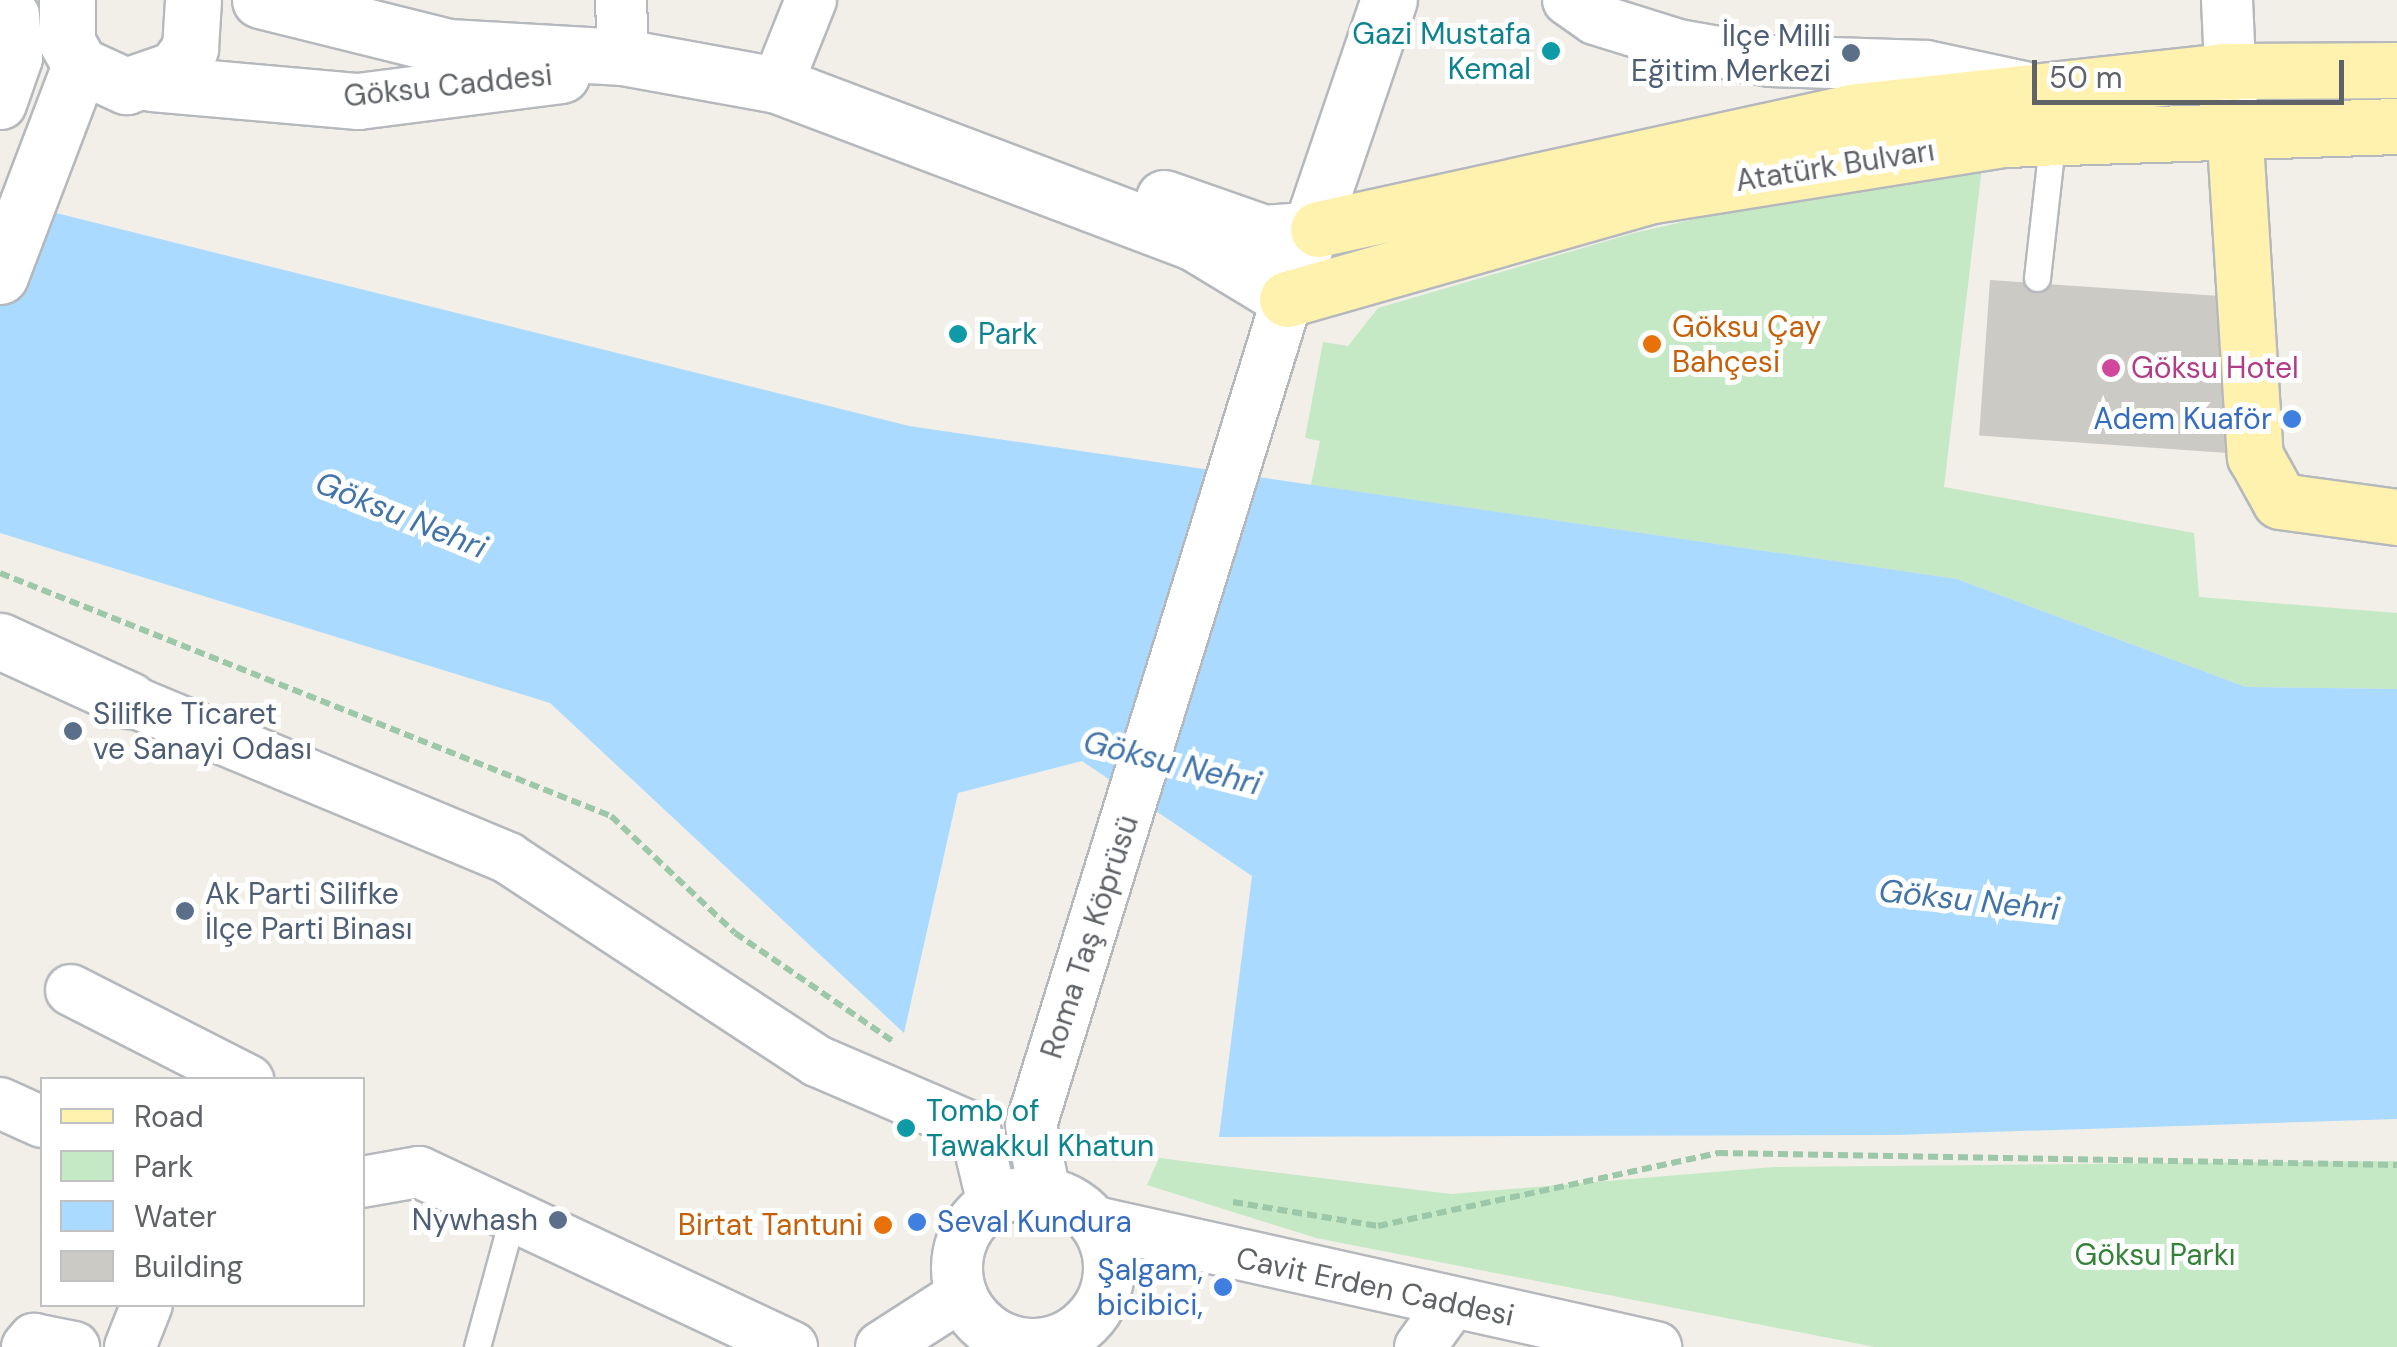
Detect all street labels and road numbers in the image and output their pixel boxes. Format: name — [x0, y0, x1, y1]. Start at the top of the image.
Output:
street label: Göksu Caddesi — [342, 57, 554, 115]
street label: Atatürk Bulvarı — [1733, 133, 1937, 199]
street label: Roma Taş Köprüsü — [1034, 811, 1146, 1063]
street label: Cavit Erden Caddesi — [1233, 1240, 1517, 1334]

